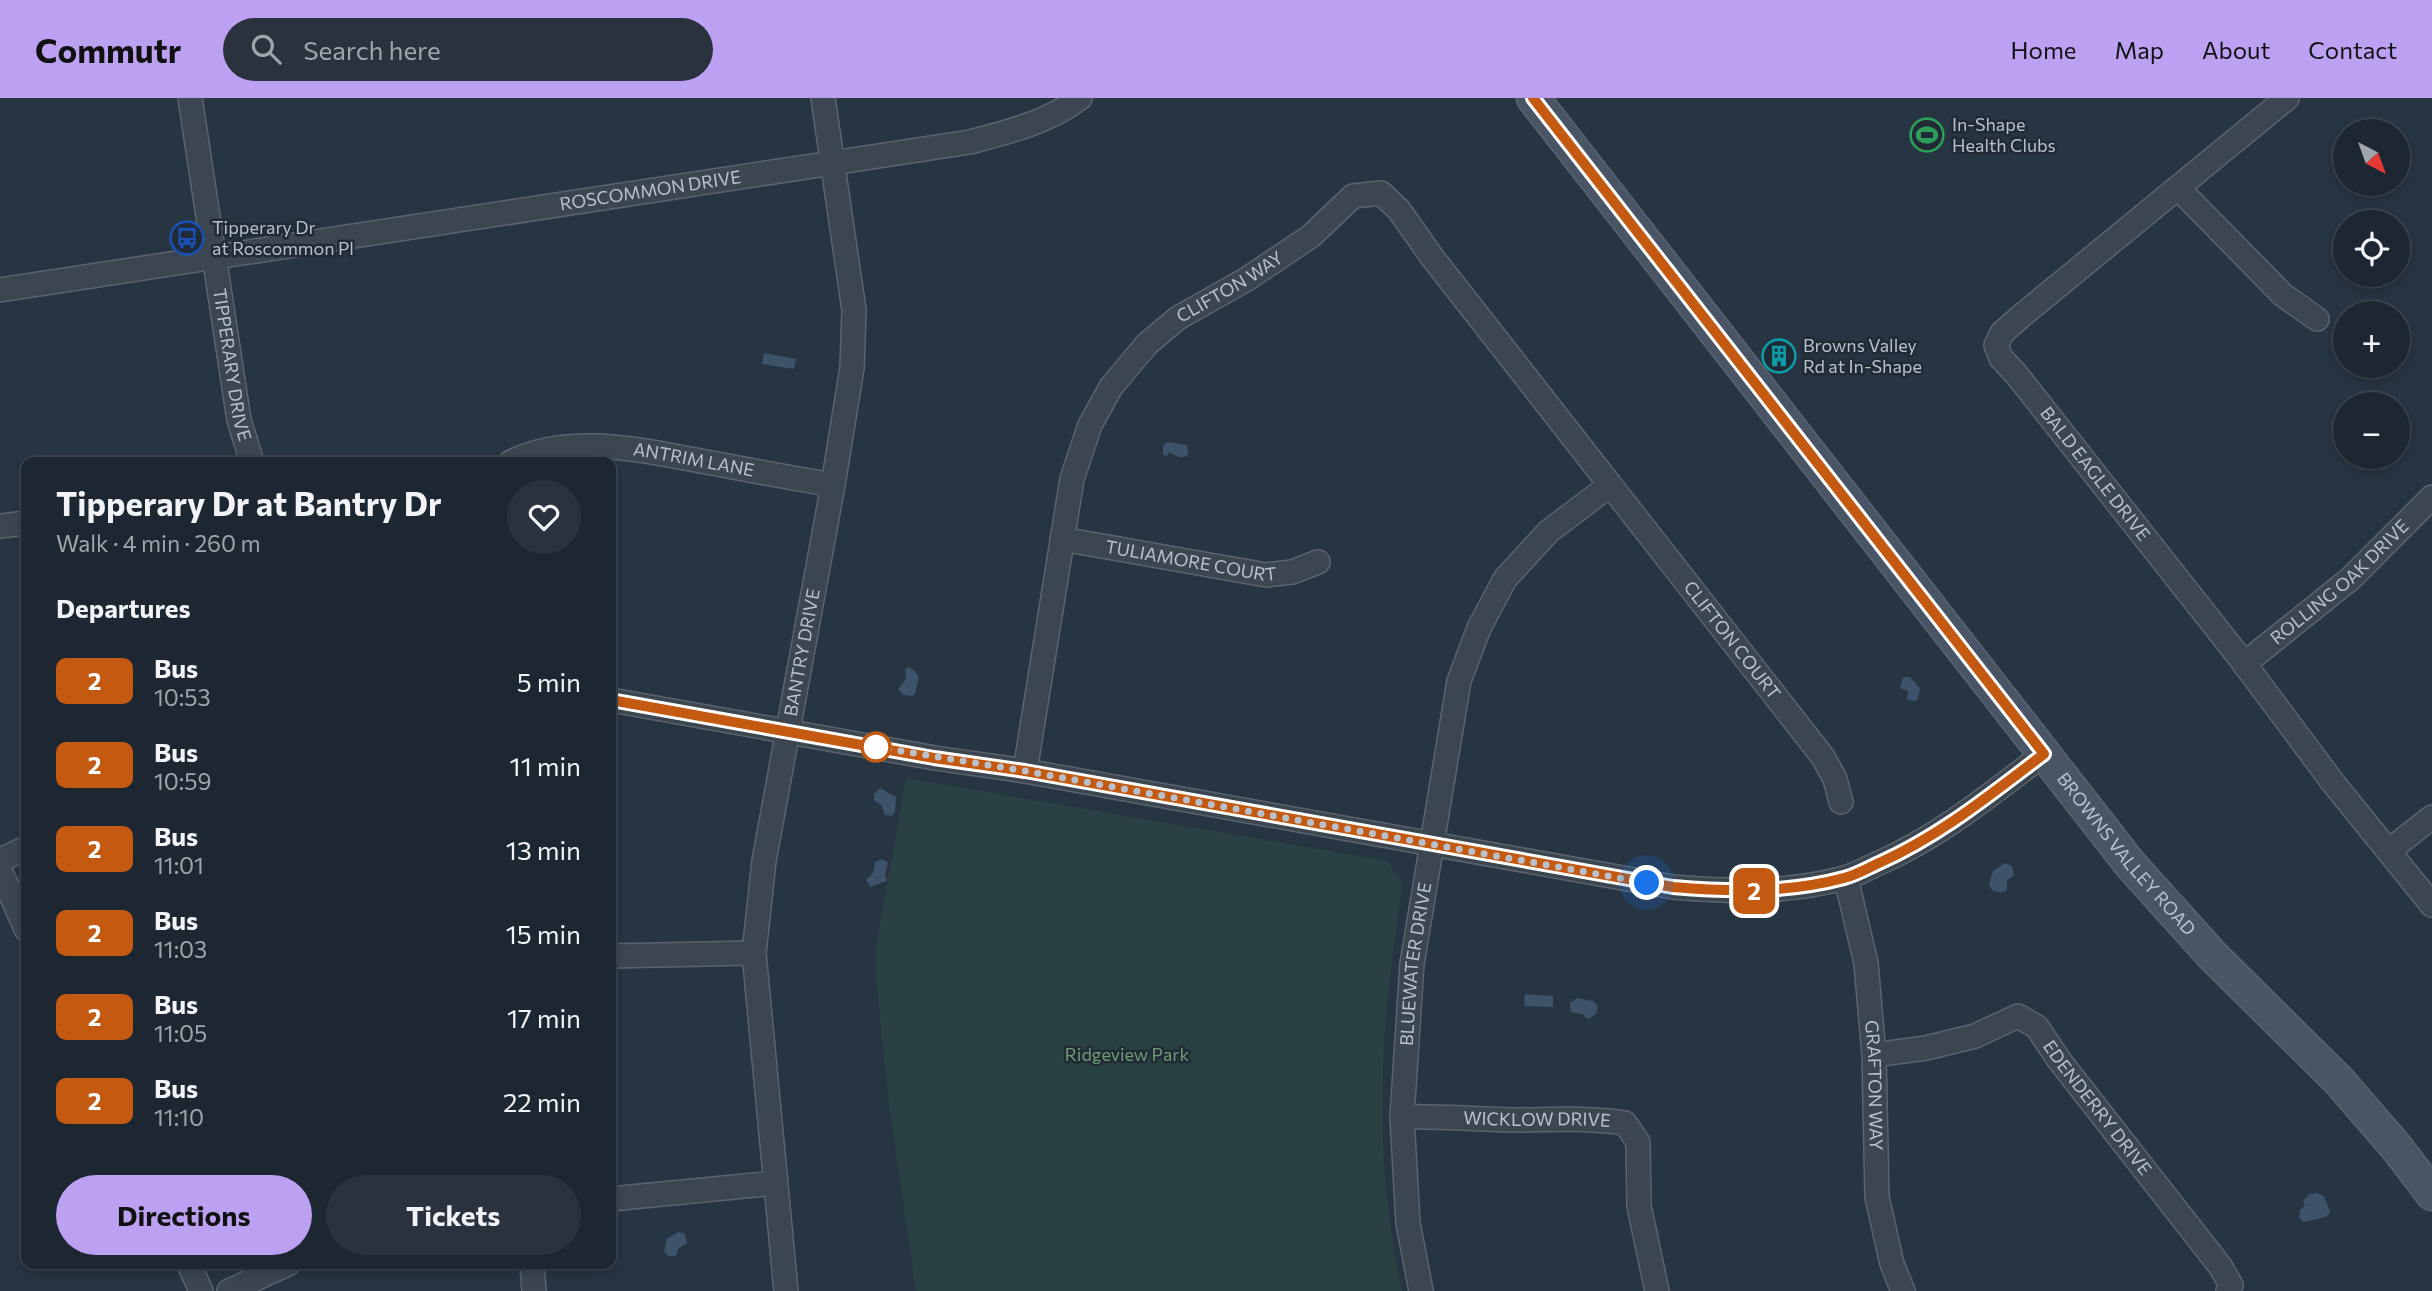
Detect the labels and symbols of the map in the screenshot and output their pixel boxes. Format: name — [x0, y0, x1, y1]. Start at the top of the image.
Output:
place label: In-Shape Health Clubs — [1952, 113, 2056, 156]
sports icon: In-Shape Health Clubs — [1908, 116, 1946, 154]
north arrow — [2333, 119, 2410, 196]
street label: ROSCOMMON DRIVE — [558, 165, 742, 214]
place label: Tipperary Dr at Roscommon Pl — [212, 216, 354, 259]
bus stop icon: Tipperary Dr at Roscommon Pl — [168, 219, 206, 257]
street label: CLIFTON WAY — [1172, 246, 1287, 327]
street label: TIPPERARY DRIVE — [209, 287, 257, 444]
place label: Browns Valley Rd at In-Shape — [1803, 334, 1922, 377]
building icon: Browns Valley Rd at In-Shape — [1760, 337, 1798, 375]
street label: BALD EAGLE DRIVE — [2036, 402, 2155, 545]
street label: ANTRIM LANE — [632, 437, 756, 481]
street label: ROLLING OAK DRIVE — [2265, 515, 2413, 649]
street label: TULIAMORE COURT — [1104, 535, 1278, 585]
street label: CLIFTON COURT — [1679, 576, 1786, 703]
street label: BANTRY DRIVE — [779, 587, 824, 718]
unlabelled marker — [861, 732, 891, 762]
street label: BROWNS VALLEY ROAD — [2053, 768, 2201, 939]
your location — [1629, 865, 1664, 900]
line badge: 2 — [1731, 868, 1777, 914]
street label: BLUEWATER DRIVE — [1395, 881, 1435, 1047]
street label: GRAFTON WAY — [1861, 1019, 1888, 1151]
street label: EDENDERRY DRIVE — [2039, 1036, 2157, 1179]
park label: Ridgeview Park — [1065, 1043, 1190, 1065]
street label: WICKLOW DRIVE — [1463, 1106, 1612, 1131]

